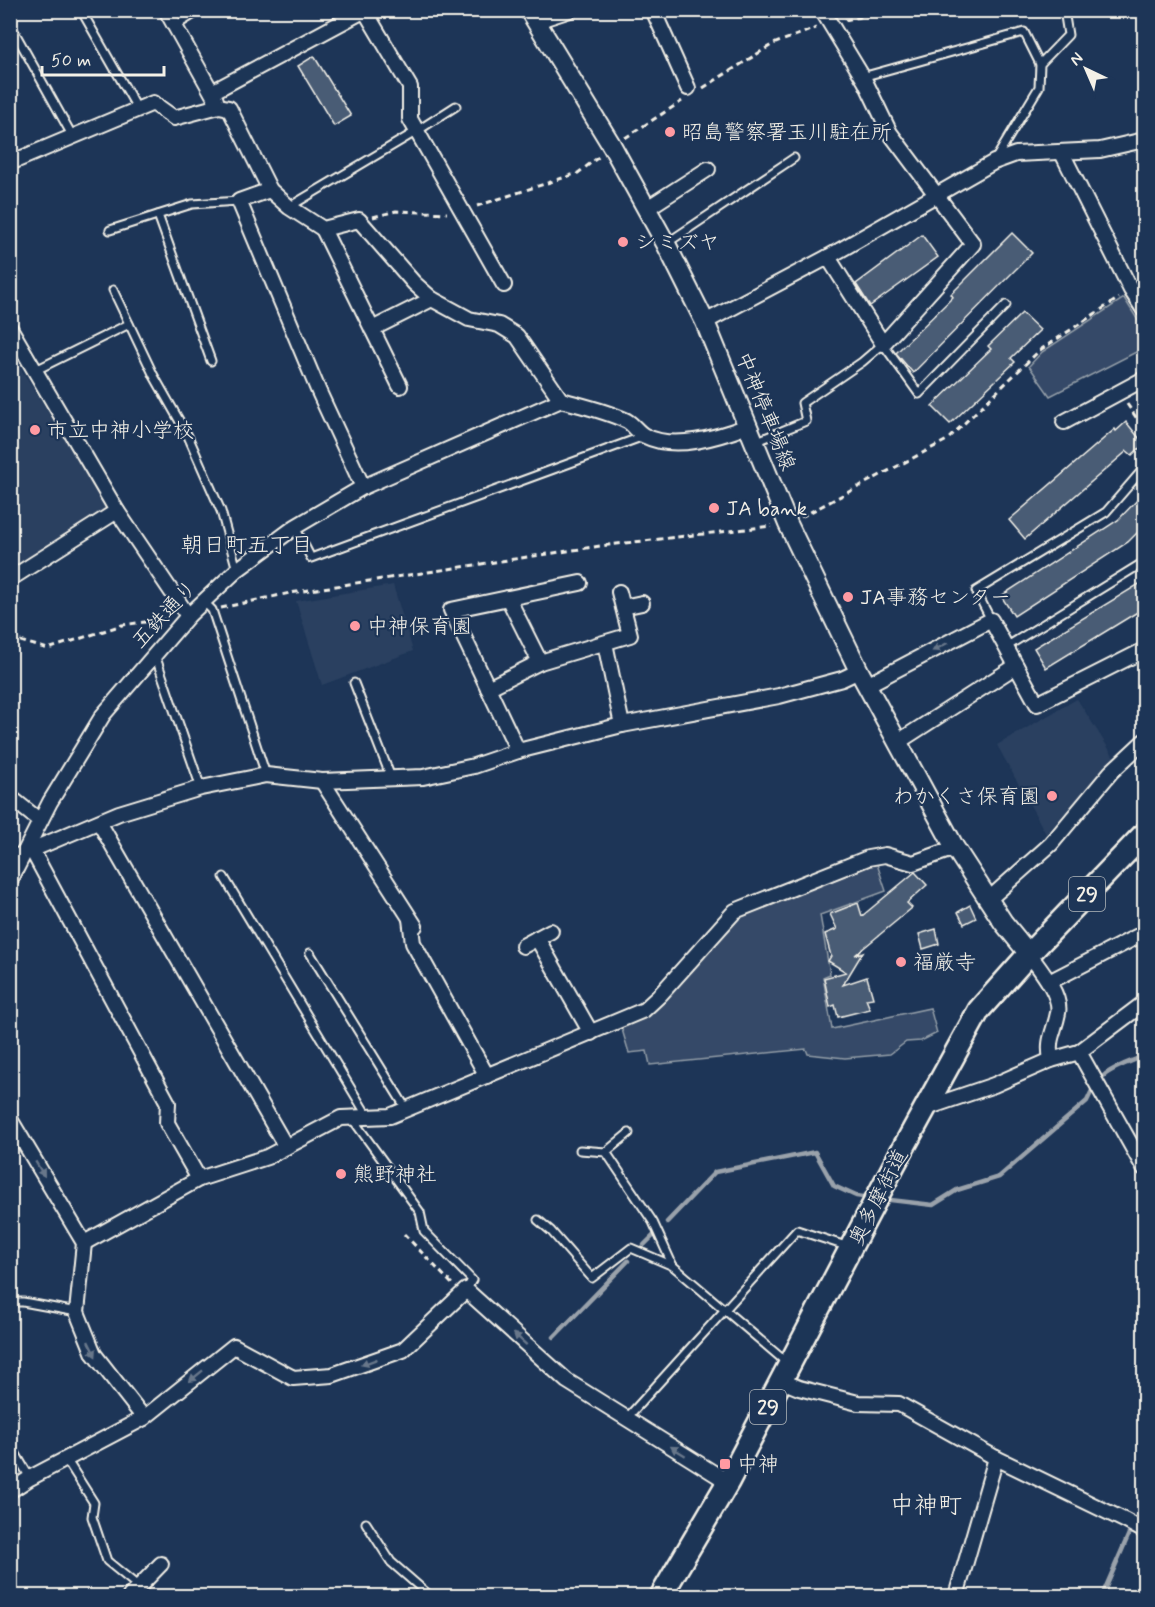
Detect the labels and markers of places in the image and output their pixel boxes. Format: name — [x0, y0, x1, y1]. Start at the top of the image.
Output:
place label: 昭島警察署玉川駐在所 — [682, 119, 892, 147]
marker: 昭島警察署玉川駐在所 — [663, 125, 677, 139]
place label: シミズヤ — [635, 229, 719, 257]
marker: シミズヤ — [616, 235, 630, 249]
place label: 市立中神小学校 — [47, 417, 194, 445]
marker: 市立中神小学校 — [28, 423, 42, 437]
place label: JA bank — [726, 495, 808, 523]
marker: JA bank — [707, 501, 721, 515]
place label: JA事務センター — [860, 584, 1011, 612]
marker: JA事務センター — [841, 590, 855, 604]
place label: 中神保育園 — [367, 613, 472, 641]
marker: 中神保育園 — [348, 619, 362, 633]
place label: わかくさ保育園 — [893, 783, 1040, 811]
marker: わかくさ保育園 — [1045, 789, 1059, 803]
place label: 福厳寺 — [913, 949, 976, 977]
marker: 福厳寺 — [894, 955, 908, 969]
place label: 熊野神社 — [353, 1161, 437, 1189]
marker: 熊野神社 — [334, 1167, 348, 1181]
place label: 中神 — [737, 1451, 779, 1479]
marker: 中神 — [718, 1457, 732, 1471]

